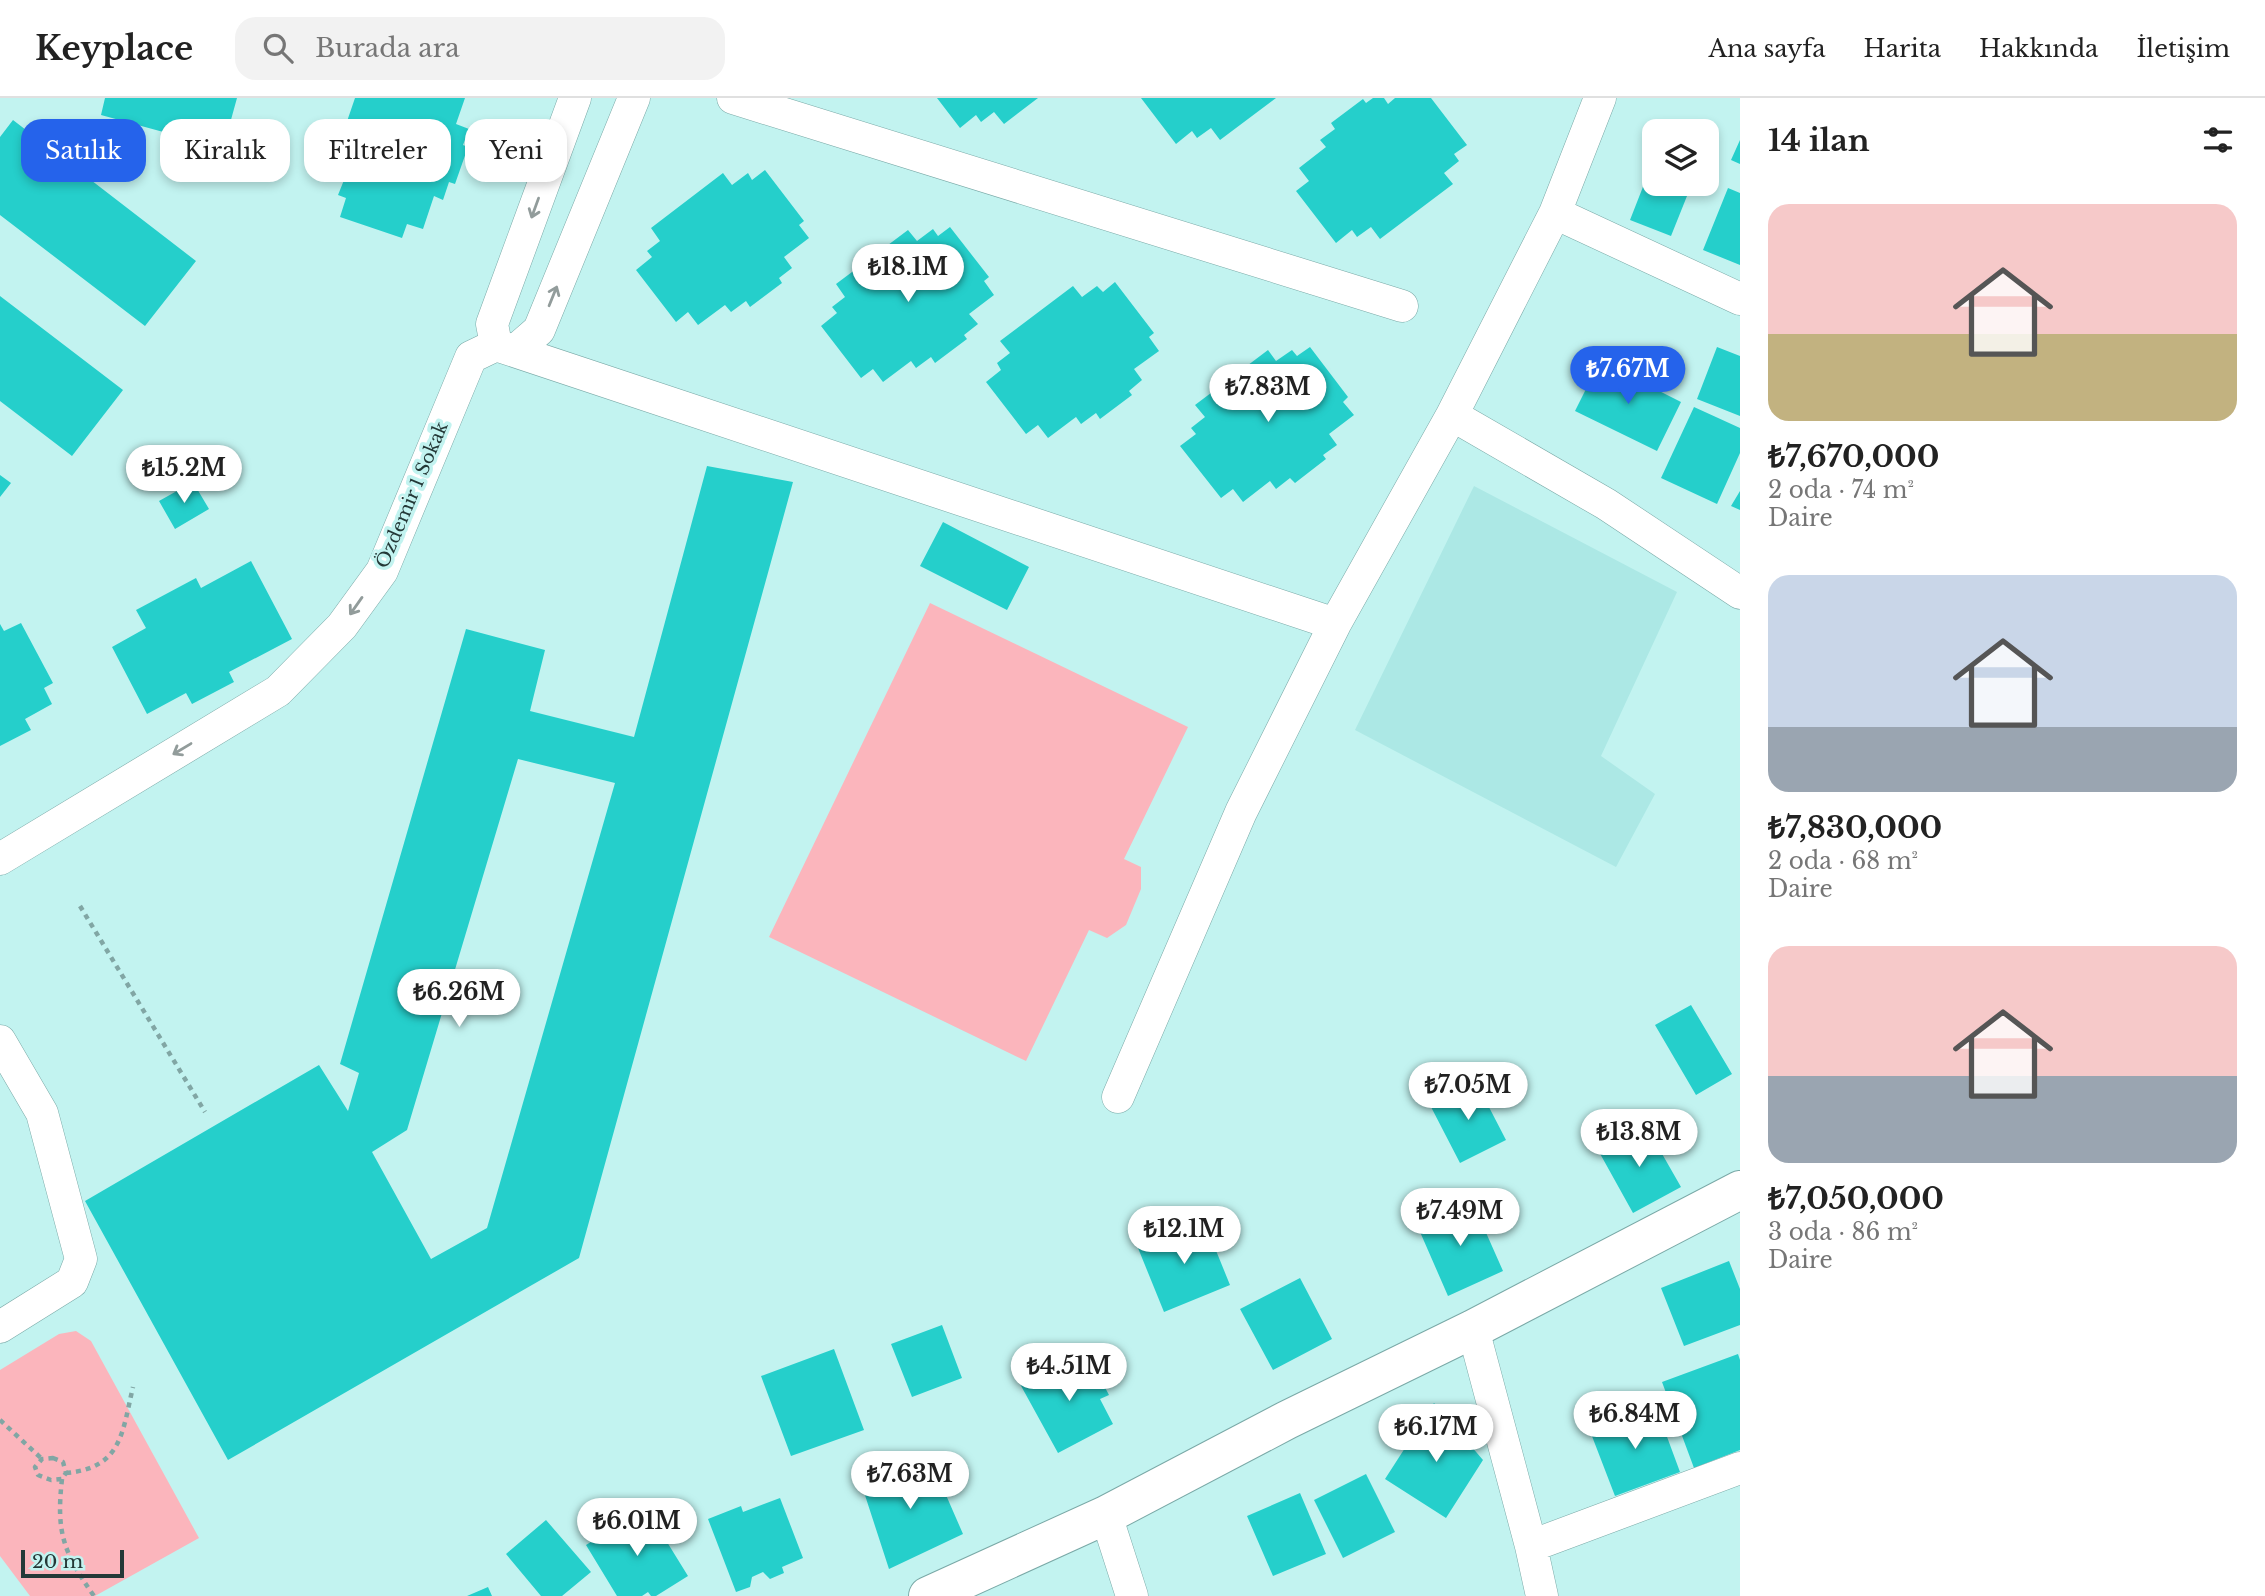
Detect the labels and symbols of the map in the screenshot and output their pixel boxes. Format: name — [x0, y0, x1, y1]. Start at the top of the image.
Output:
one-way arrow — [528, 197, 540, 219]
pin: ₺18.1M — [851, 244, 965, 304]
one-way arrow — [547, 286, 560, 308]
pin: ₺7.67M — [1571, 346, 1685, 406]
pin: ₺7.83M — [1211, 364, 1325, 424]
street label: Özdemir 1 Sokak — [370, 418, 453, 571]
pin: ₺15.2M — [127, 446, 241, 505]
one-way arrow — [349, 596, 363, 615]
one-way arrow — [173, 743, 193, 757]
pin: ₺6.26M — [402, 970, 516, 1029]
pin: ₺7.05M — [1411, 1062, 1525, 1122]
pin: ₺13.8M — [1582, 1110, 1696, 1169]
pin: ₺7.49M — [1403, 1188, 1517, 1248]
pin: ₺12.1M — [1127, 1206, 1241, 1266]
pin: ₺4.51M — [1012, 1344, 1126, 1403]
pin: ₺6.84M — [1578, 1392, 1692, 1451]
pin: ₺6.17M — [1379, 1404, 1493, 1464]
pin: ₺7.63M — [853, 1452, 967, 1511]
pin: ₺6.01M — [580, 1498, 694, 1558]
scale bar — [21, 1547, 124, 1579]

